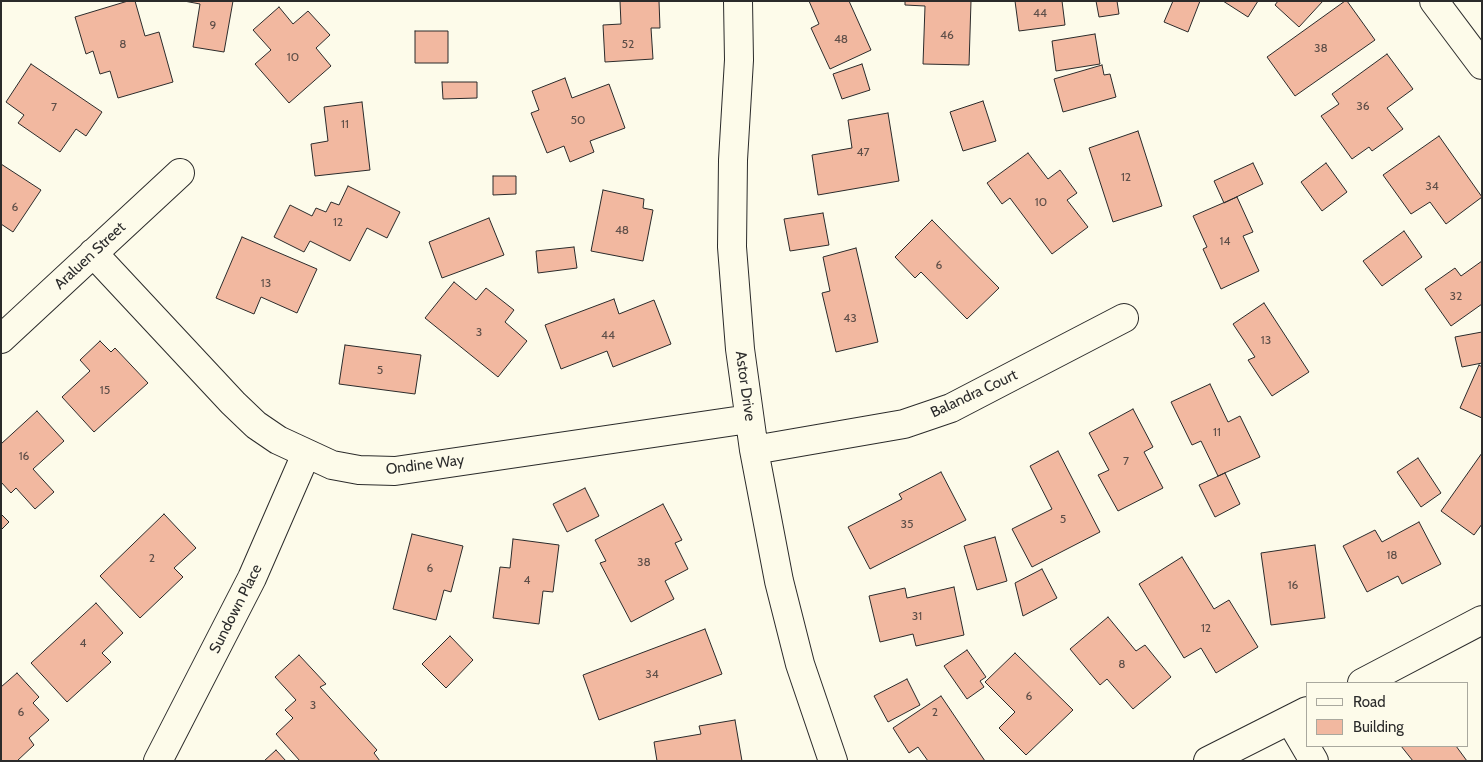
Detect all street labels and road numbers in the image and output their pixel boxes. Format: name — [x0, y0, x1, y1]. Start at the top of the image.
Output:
street label: Araluen Street — [51, 219, 129, 293]
street label: Astor Drive — [731, 350, 759, 422]
street label: Balandra Court — [928, 366, 1020, 422]
street label: Ondine Way — [385, 451, 465, 479]
street label: Sundown Place — [206, 561, 266, 657]

